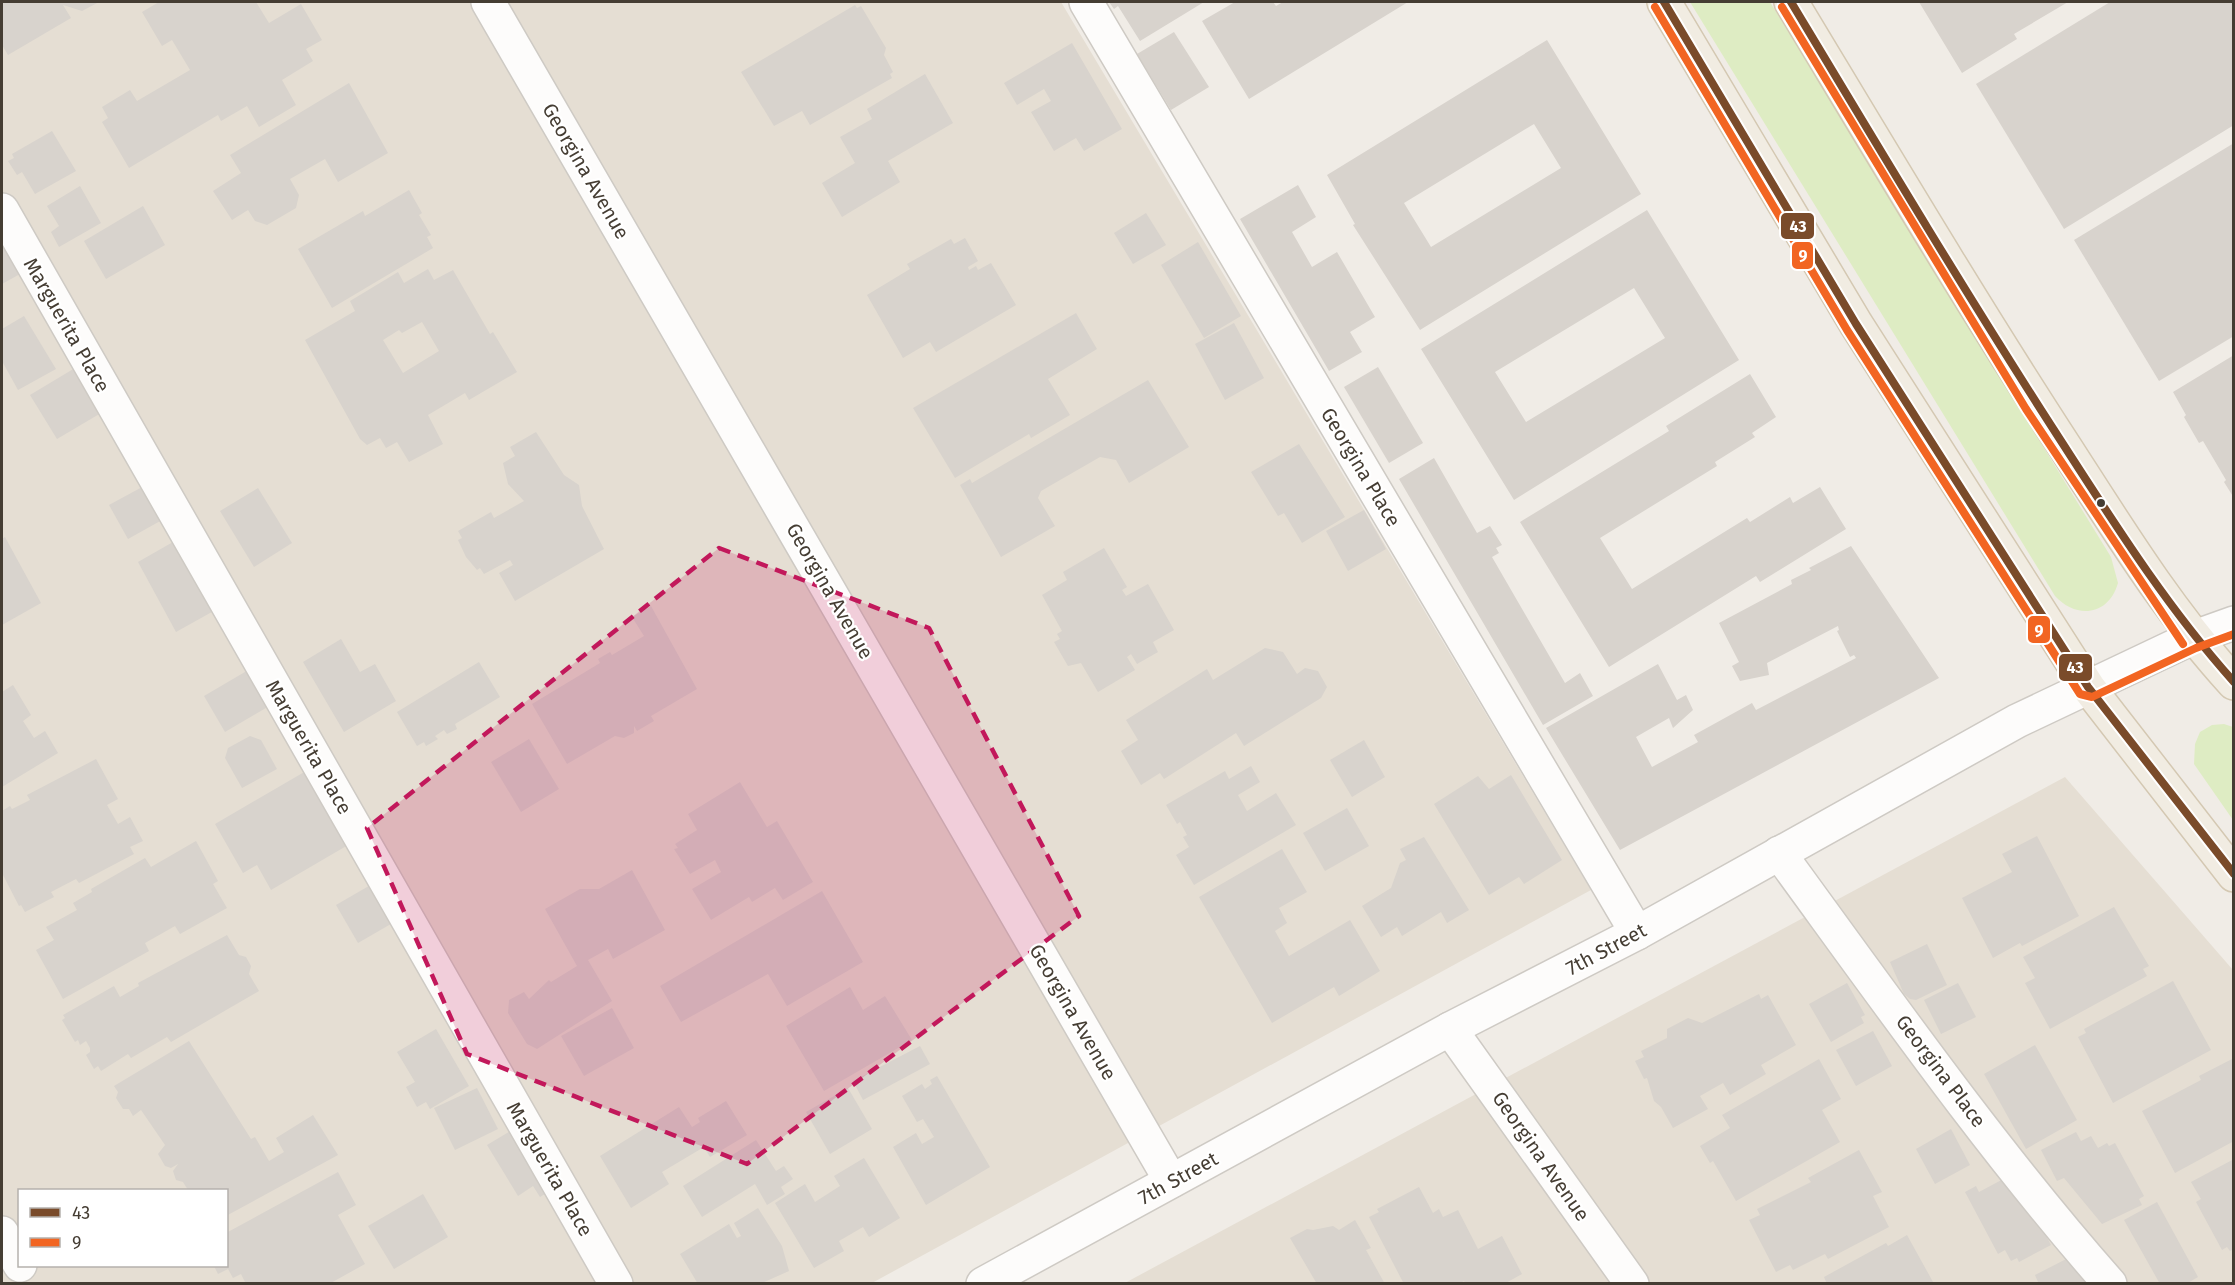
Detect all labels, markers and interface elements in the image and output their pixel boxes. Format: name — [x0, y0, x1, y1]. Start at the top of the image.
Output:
street label: Georgina Avenue — [537, 99, 635, 243]
line badge: 43 — [1780, 212, 1815, 240]
text: 43 — [1789, 217, 1807, 236]
line badge: 9 — [1791, 241, 1814, 270]
text: 9 — [1799, 246, 1808, 265]
street label: Marguerita Place — [19, 253, 115, 397]
street label: Georgina Place — [1316, 403, 1406, 531]
unlabelled marker — [2095, 497, 2107, 509]
street label: Georgina Avenue — [781, 519, 879, 663]
line badge: 9 — [2027, 615, 2051, 644]
text: 9 — [2035, 621, 2044, 640]
line badge: 43 — [2058, 653, 2093, 682]
text: 43 — [2066, 658, 2084, 677]
street label: Marguerita Place — [261, 675, 357, 819]
street label: 7th Street — [1562, 918, 1651, 980]
street label: Georgina Avenue — [1024, 940, 1122, 1084]
street label: Georgina Place — [1891, 1010, 1991, 1132]
street label: Georgina Avenue — [1487, 1086, 1595, 1226]
street label: Marguerita Place — [502, 1097, 598, 1241]
street label: 7th Street — [1134, 1146, 1223, 1210]
legend — [18, 1189, 228, 1267]
text: 43 — [72, 1202, 90, 1224]
text: 9 — [72, 1232, 81, 1254]

